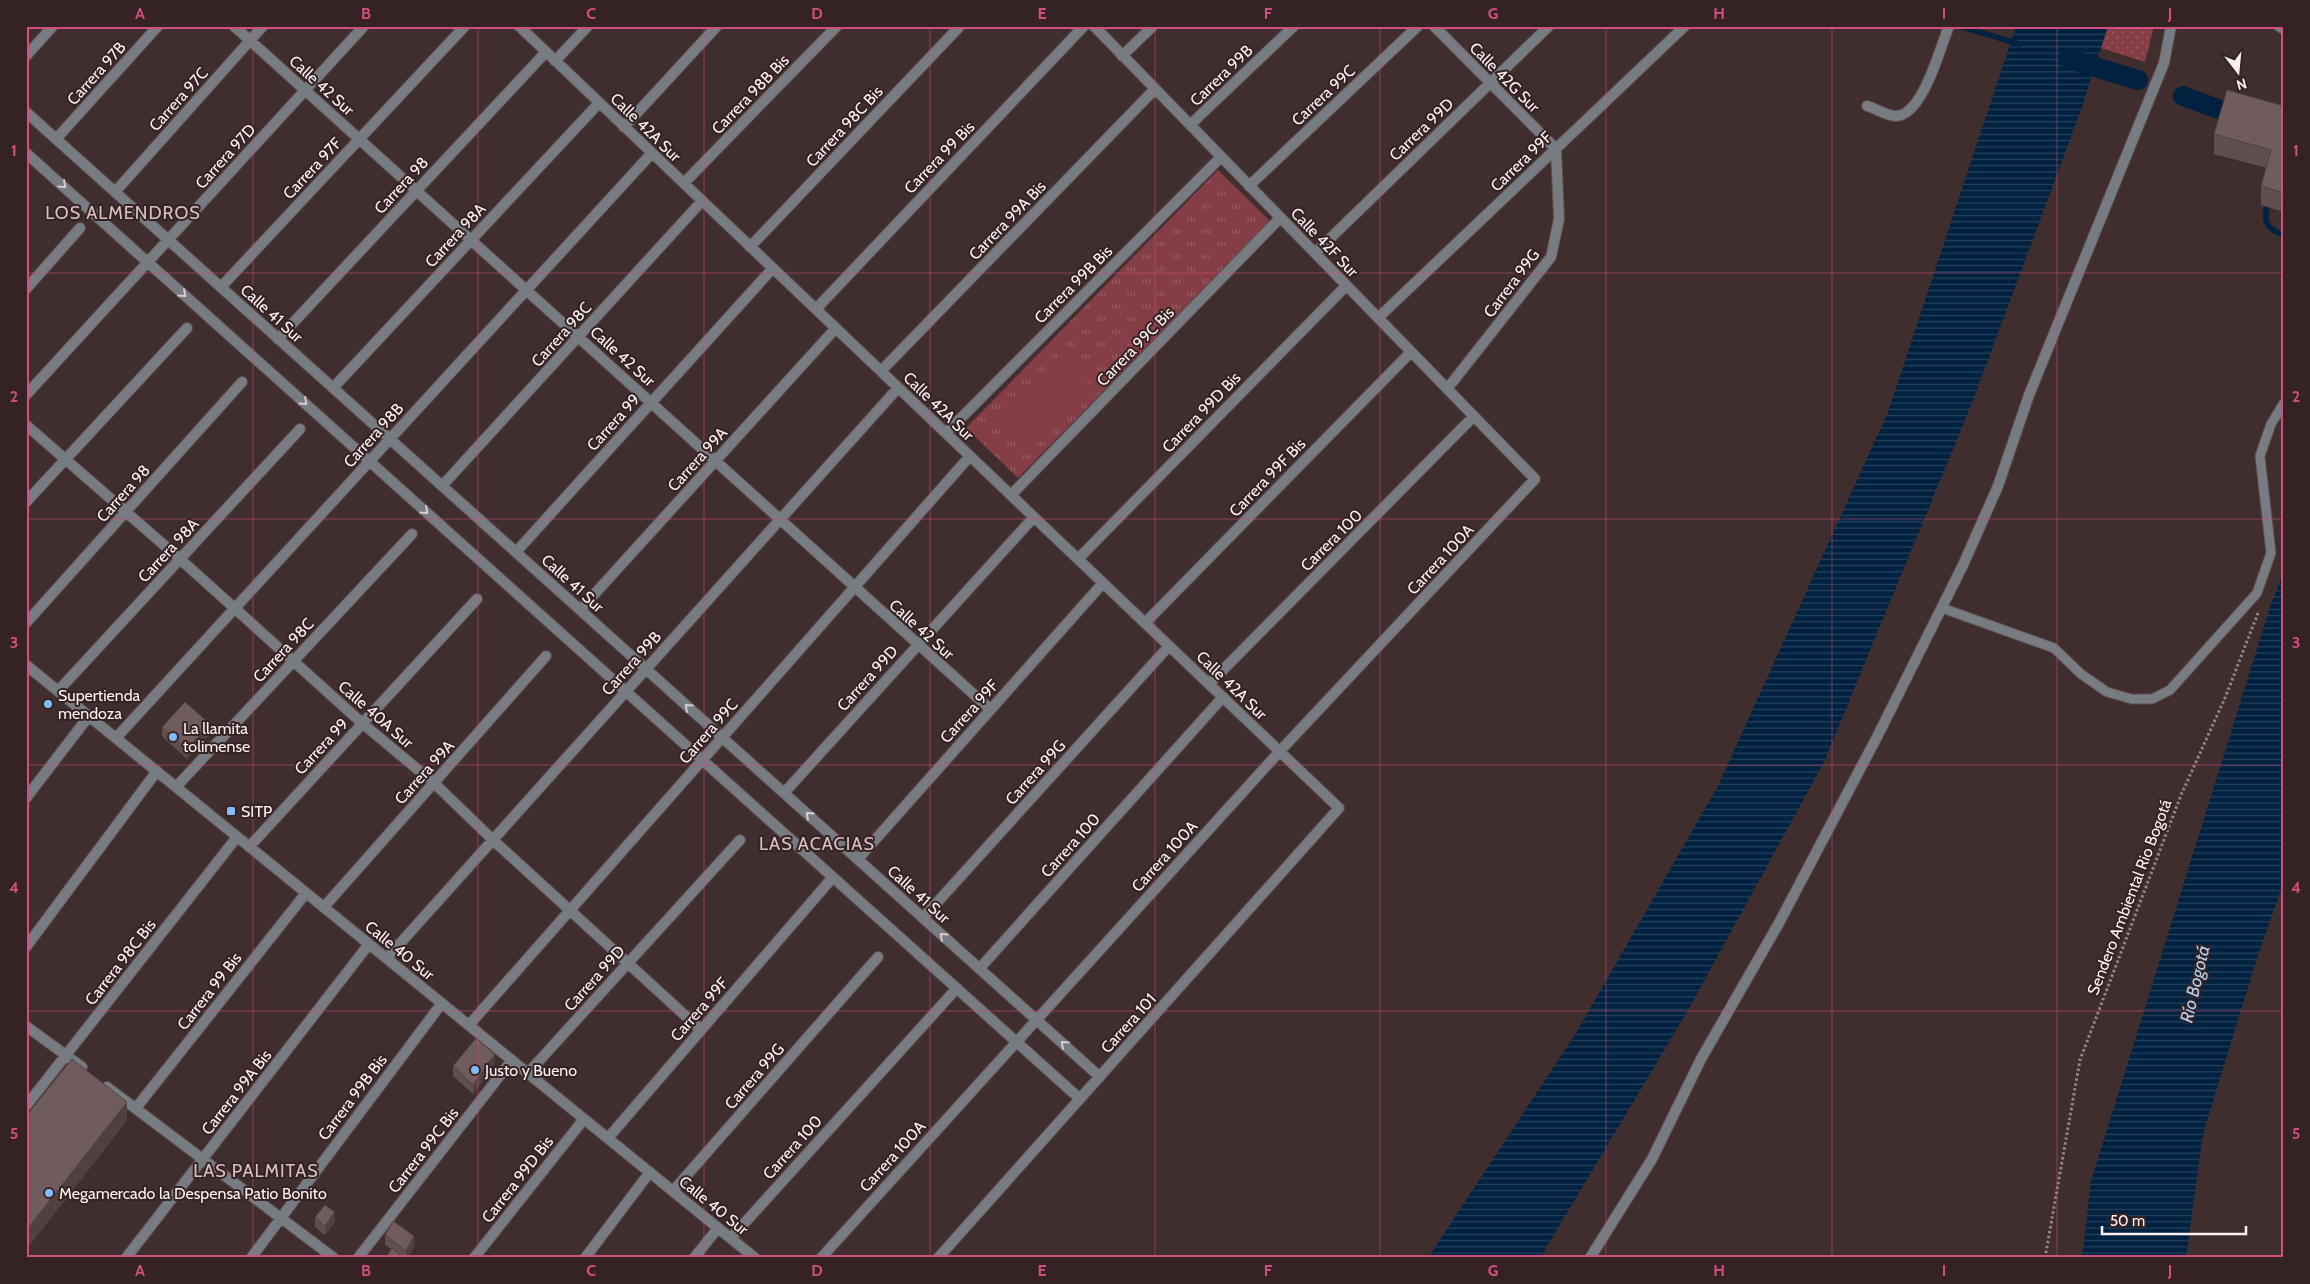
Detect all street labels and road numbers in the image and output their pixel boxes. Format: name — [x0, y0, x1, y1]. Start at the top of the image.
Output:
street label: Carrera 97B — [63, 37, 130, 109]
street label: Calle 42G Sur — [1466, 38, 1544, 117]
street label: Carrera 99B — [1186, 41, 1257, 110]
street label: Carrera 98B Bis — [708, 50, 793, 138]
street label: Calle 42 Sur — [285, 51, 359, 120]
street label: Carrera 99C — [1288, 61, 1359, 130]
street label: Carrera 97C — [145, 64, 212, 135]
street label: Carrera 98C Bis — [802, 82, 887, 171]
street label: Calle 42A Sur — [606, 89, 686, 166]
street label: Carrera 99D — [1385, 94, 1457, 165]
street label: Carrera 99 Bis — [900, 117, 979, 197]
street label: Carrera 97D — [191, 120, 259, 193]
street label: Carrera 99F — [1487, 127, 1557, 195]
street label: Carrera 97F — [279, 133, 346, 203]
street label: Carrera 98 — [370, 153, 432, 218]
street label: Carrera 99A Bis — [965, 177, 1050, 264]
street label: Carrera 98A — [421, 199, 490, 271]
street label: Calle 42F Sur — [1287, 204, 1363, 282]
street label: Carrera 99B Bis — [1030, 241, 1117, 327]
street label: Carrera 99G — [1479, 245, 1543, 321]
street label: Calle 41 Sur — [236, 280, 308, 347]
street label: Carrera 98C — [527, 298, 595, 371]
street label: Carrera 99C Bis — [1093, 302, 1178, 390]
street label: Calle 42 Sur — [586, 322, 660, 391]
street label: Calle 42A Sur — [899, 368, 979, 445]
street label: Carrera 99D Bis — [1158, 368, 1245, 457]
street label: Carrera 99 — [583, 390, 644, 455]
street label: Carrera 98B — [339, 399, 408, 471]
street label: Carrera 99A — [664, 423, 731, 495]
street label: Carrera 99F Bis — [1225, 434, 1310, 520]
street label: Carrera 98 — [93, 461, 154, 526]
street label: Carrera 100 — [1297, 506, 1366, 575]
street label: Carrera 98A — [134, 514, 203, 586]
street label: Carrera 100A — [1403, 520, 1478, 598]
street label: Calle 41 Sur — [537, 550, 609, 617]
street label: Calle 42 Sur — [885, 595, 959, 664]
street label: Carrera 98C — [249, 614, 318, 686]
street label: Carrera 99B — [598, 627, 665, 699]
street label: Carrera 99D — [833, 642, 902, 715]
street label: Calle 42A Sur — [1192, 647, 1272, 724]
street label: Carrera 99F — [936, 675, 1003, 747]
street label: Calle 40A Sur — [334, 677, 418, 753]
street label: Carrera 99C — [675, 695, 742, 768]
street label: Carrera 99 — [291, 714, 352, 778]
street label: Carrera 99A — [391, 736, 458, 808]
street label: Carrera 99G — [1001, 736, 1069, 809]
street label: Sendero Ambiental Rio Bogotá — [2083, 796, 2176, 998]
street label: Carrera 100 — [1037, 809, 1104, 881]
street label: Carrera 100A — [1127, 817, 1201, 896]
street label: Calle 41 Sur — [883, 861, 955, 928]
street label: Carrera 98C Bis — [81, 915, 160, 1009]
street label: Calle 40 Sur — [361, 917, 439, 985]
street label: Carrera 99D — [560, 942, 629, 1015]
street label: Carrera 99 Bis — [173, 948, 246, 1034]
street label: Carrera 99F — [666, 973, 733, 1045]
street label: Carrera 101 — [1097, 990, 1160, 1057]
street label: Carrera 99G — [721, 1040, 788, 1113]
street label: Carrera 99A Bis — [197, 1046, 276, 1139]
street label: Carrera 99B Bis — [314, 1050, 391, 1144]
street label: Carrera 99C Bis — [384, 1104, 463, 1197]
street label: Carrera 100 — [759, 1111, 826, 1183]
street label: Carrera 100A — [855, 1117, 929, 1196]
street label: Carrera 99D Bis — [478, 1132, 557, 1226]
street label: Calle 40 Sur — [675, 1172, 753, 1240]

